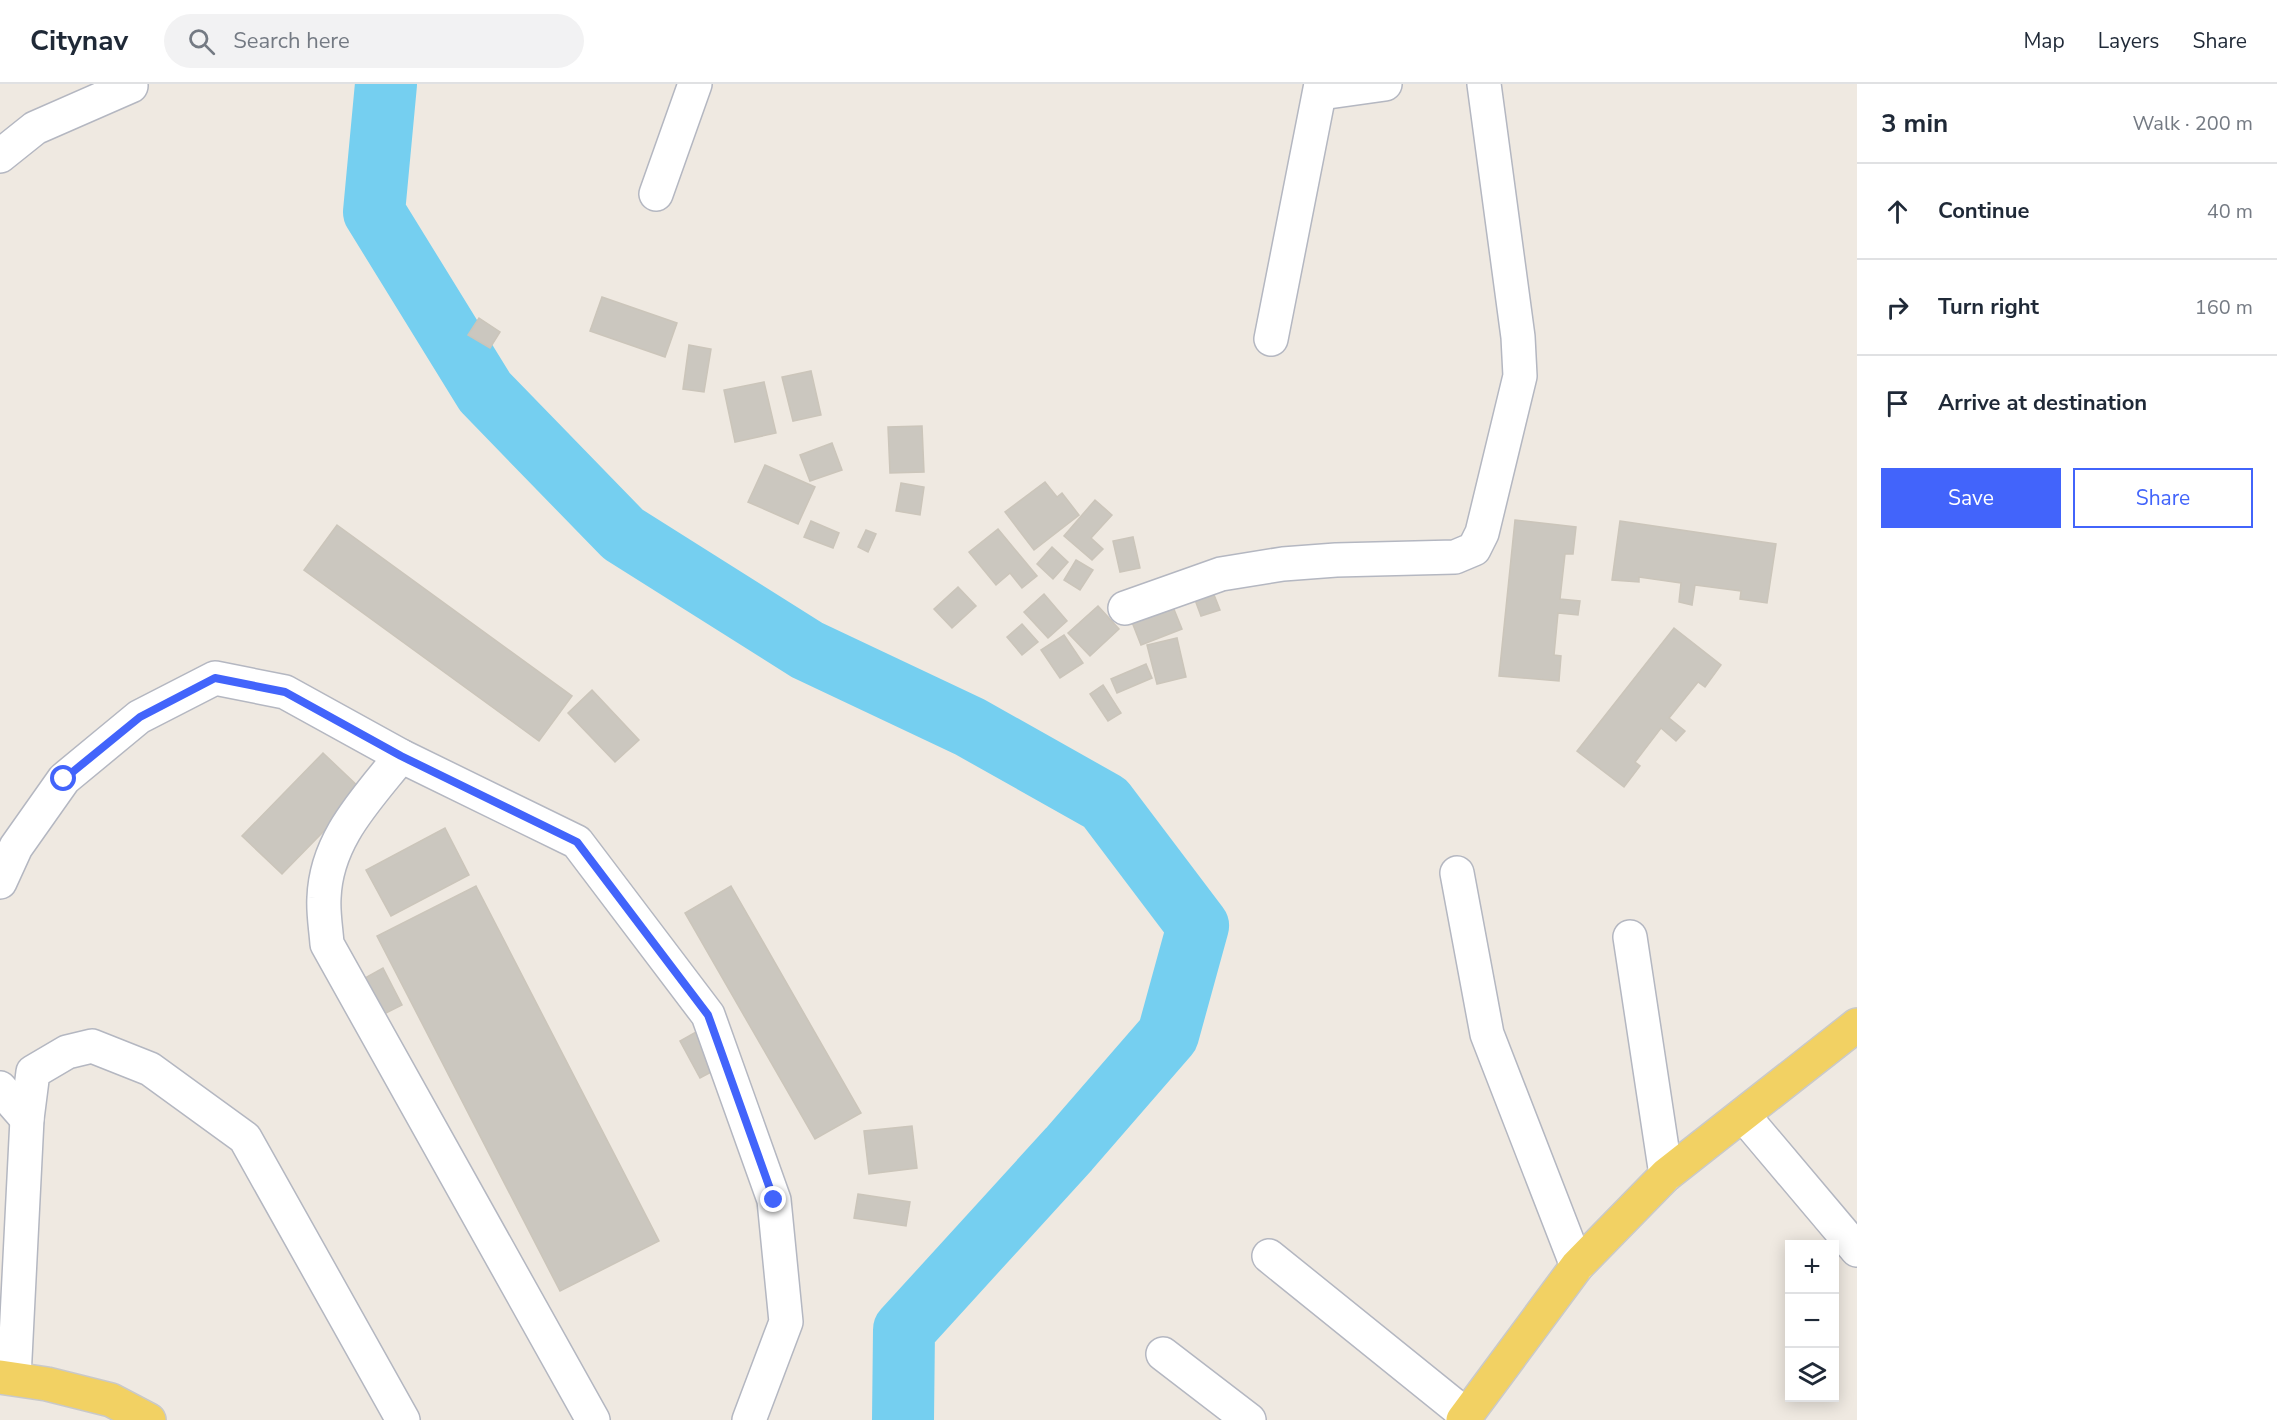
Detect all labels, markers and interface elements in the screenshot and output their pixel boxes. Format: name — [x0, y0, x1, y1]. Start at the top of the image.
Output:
search box — [164, 14, 584, 68]
text: Citynav — [30, 22, 128, 60]
icon: search — [185, 25, 218, 58]
text: Search here — [233, 26, 350, 56]
text: Map — [2023, 27, 2065, 55]
text: Layers — [2098, 27, 2159, 55]
text: Share — [2192, 27, 2247, 55]
text: 3 min — [1881, 106, 1948, 141]
text: Walk · 200 m — [2133, 110, 2253, 137]
icon: ahead — [1881, 195, 1914, 228]
text: Continue — [1938, 196, 2029, 226]
text: 40 m — [2207, 198, 2253, 225]
icon: right — [1881, 291, 1914, 324]
text: Turn right — [1938, 292, 2039, 322]
text: 160 m — [2195, 294, 2253, 321]
icon: arrive — [1881, 387, 1914, 420]
text: Arrive at destination — [1938, 388, 2147, 418]
button: Save — [1881, 468, 2061, 528]
button: Share — [2073, 468, 2253, 528]
route start — [50, 765, 76, 791]
route end — [760, 1186, 786, 1212]
map controls — [1785, 1240, 1839, 1402]
button: + — [1785, 1240, 1839, 1294]
button: − — [1785, 1294, 1839, 1348]
button: layers — [1785, 1348, 1839, 1402]

